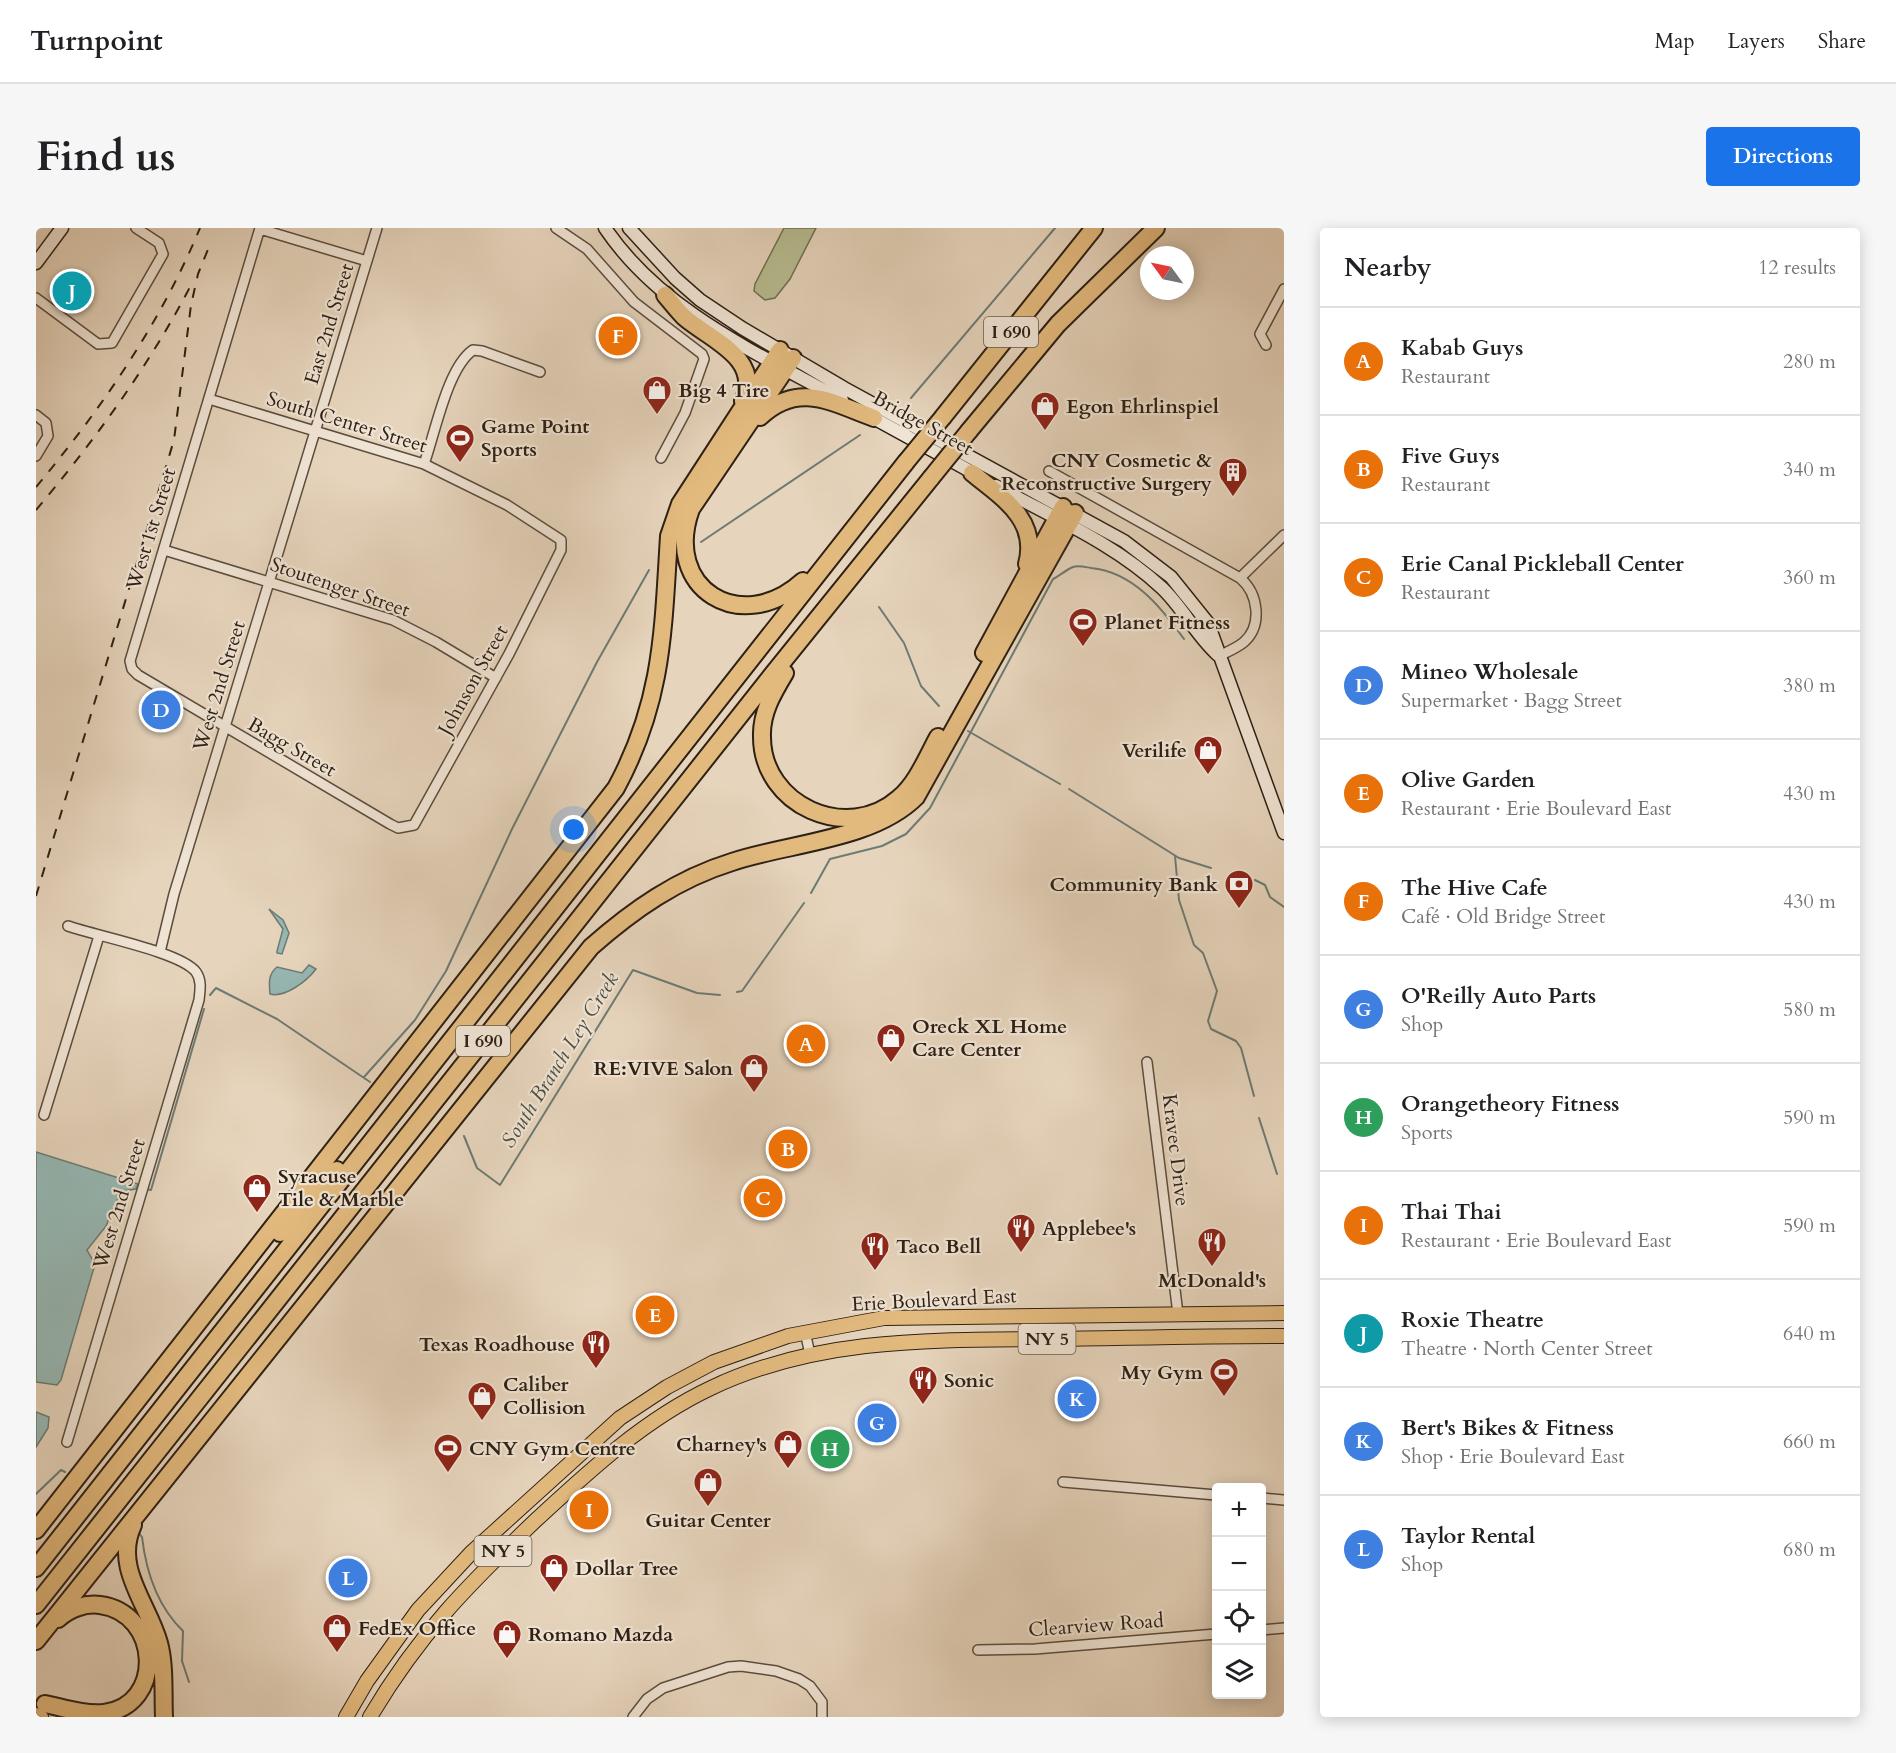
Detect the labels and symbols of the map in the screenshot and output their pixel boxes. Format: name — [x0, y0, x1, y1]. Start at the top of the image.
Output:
north arrow — [1140, 246, 1194, 300]
street label: East 2nd Street — [298, 260, 360, 388]
pin: J — [52, 268, 92, 314]
pin: F — [598, 314, 638, 358]
road number: I 690 — [984, 317, 1038, 347]
shop icon: Big 4 Tire — [641, 374, 673, 416]
place label: Big 4 Tire — [678, 377, 769, 404]
street label: Bridge Street — [868, 384, 979, 462]
street label: South Center Street — [263, 385, 431, 459]
shop icon: Egon Ehrlinspiel — [1029, 390, 1061, 432]
place label: Egon Ehrlinspiel — [1066, 393, 1219, 420]
place label: Game Point Sports — [481, 413, 589, 463]
sports icon: Game Point Sports — [444, 422, 476, 464]
place label: CNY Cosmetic & Reconstructive Surgery — [1001, 447, 1213, 497]
building icon: CNY Cosmetic & Reconstructive Surgery — [1217, 456, 1249, 498]
street label: West 1st Street — [119, 464, 183, 594]
street label: Stoutenger Street — [267, 550, 414, 624]
sports icon: Planet Fitness — [1067, 606, 1099, 648]
place label: Planet Fitness — [1104, 609, 1230, 636]
street label: West 2nd Street — [186, 617, 252, 756]
street label: Johnson Street — [430, 619, 515, 743]
pin: D — [142, 688, 180, 732]
street label: Bagg Street — [243, 711, 342, 784]
shop icon: Verilife — [1192, 734, 1224, 776]
place label: Verilife — [1122, 737, 1187, 764]
your location — [559, 815, 588, 844]
bank icon: Community Bank — [1223, 868, 1255, 910]
place label: Community Bank — [1050, 871, 1219, 898]
water label: South Branch Ley Creek — [494, 966, 626, 1153]
place label: Oreck XL Home Care Center — [912, 1013, 1067, 1063]
pin: A — [786, 1022, 826, 1066]
shop icon: Oreck XL Home Care Center — [875, 1022, 907, 1064]
road number: I 690 — [456, 1026, 510, 1056]
shop icon: RE:VIVE Salon — [738, 1052, 770, 1094]
place label: RE:VIVE Salon — [594, 1055, 733, 1082]
street label: Kravec Drive — [1156, 1092, 1196, 1208]
pin: B — [768, 1126, 807, 1172]
street label: West 2nd Street — [86, 1135, 152, 1274]
place label: Syracuse Tile & Marble — [278, 1163, 404, 1213]
shop icon: Syracuse Tile & Marble — [241, 1172, 273, 1214]
pin: C — [744, 1176, 782, 1220]
restaurant icon: Applebee's — [1005, 1212, 1037, 1254]
place label: Applebee's — [1042, 1215, 1136, 1242]
restaurant icon: McDonald's — [1196, 1226, 1228, 1268]
restaurant icon: Taco Bell — [859, 1230, 891, 1272]
place label: Taco Bell — [896, 1233, 981, 1260]
place label: McDonald's — [1158, 1267, 1266, 1294]
street label: Erie Boulevard East — [851, 1282, 1018, 1318]
pin: E — [636, 1292, 674, 1338]
road number: NY 5 — [1018, 1324, 1076, 1354]
restaurant icon: Texas Roadhouse — [580, 1328, 612, 1370]
place label: Texas Roadhouse — [419, 1331, 575, 1358]
sports icon: My Gym — [1208, 1356, 1240, 1398]
place label: My Gym — [1121, 1359, 1204, 1386]
restaurant icon: Sonic — [907, 1364, 939, 1406]
place label: Sonic — [944, 1367, 994, 1394]
place label: Caliber Collision — [503, 1371, 586, 1421]
pin: K — [1058, 1376, 1096, 1422]
shop icon: Caliber Collision — [466, 1380, 498, 1422]
pin: G — [858, 1400, 896, 1446]
pin: H — [810, 1426, 850, 1472]
shop icon: Charney's — [772, 1428, 804, 1470]
place label: Charney's — [676, 1431, 767, 1458]
sports icon: CNY Gym Centre — [432, 1432, 464, 1474]
place label: CNY Gym Centre — [469, 1435, 636, 1462]
shop icon: Guitar Center — [692, 1466, 724, 1508]
pin: I — [570, 1488, 608, 1532]
place label: Guitar Center — [645, 1507, 772, 1534]
road number: NY 5 — [474, 1536, 532, 1566]
shop icon: Dollar Tree — [538, 1552, 570, 1594]
place label: Dollar Tree — [575, 1555, 678, 1582]
pin: L — [328, 1556, 368, 1600]
street label: Clearview Road — [1027, 1607, 1165, 1643]
shop icon: FedEx Office — [321, 1612, 353, 1654]
place label: FedEx Office — [358, 1615, 476, 1642]
shop icon: Romano Mazda — [491, 1618, 523, 1660]
place label: Romano Mazda — [528, 1621, 673, 1648]

